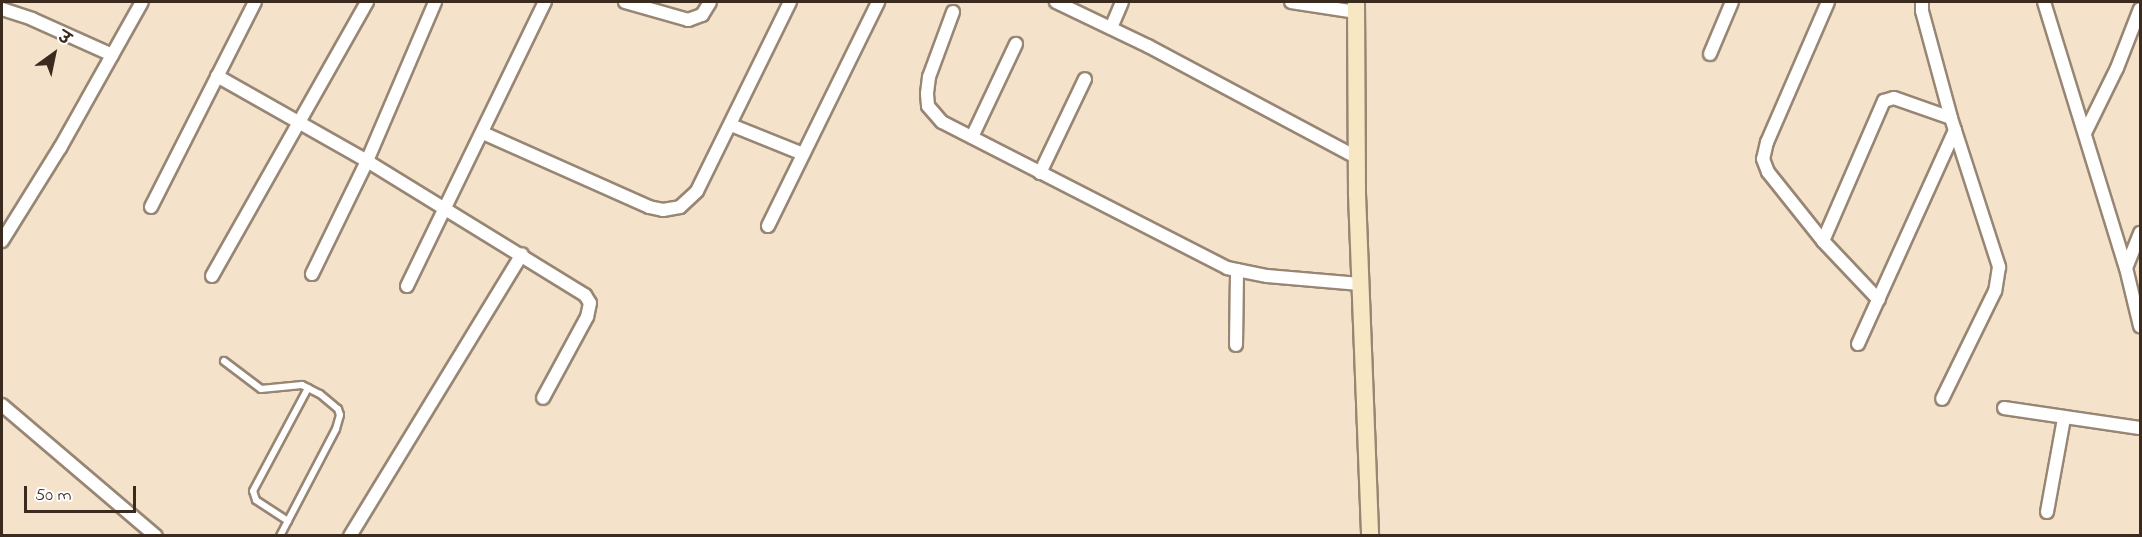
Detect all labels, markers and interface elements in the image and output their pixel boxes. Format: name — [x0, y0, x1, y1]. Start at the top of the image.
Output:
north arrow — [24, 24, 84, 84]
text: उ — [53, 26, 75, 52]
scale bar — [27, 474, 140, 512]
text: 50 m — [35, 483, 72, 509]

